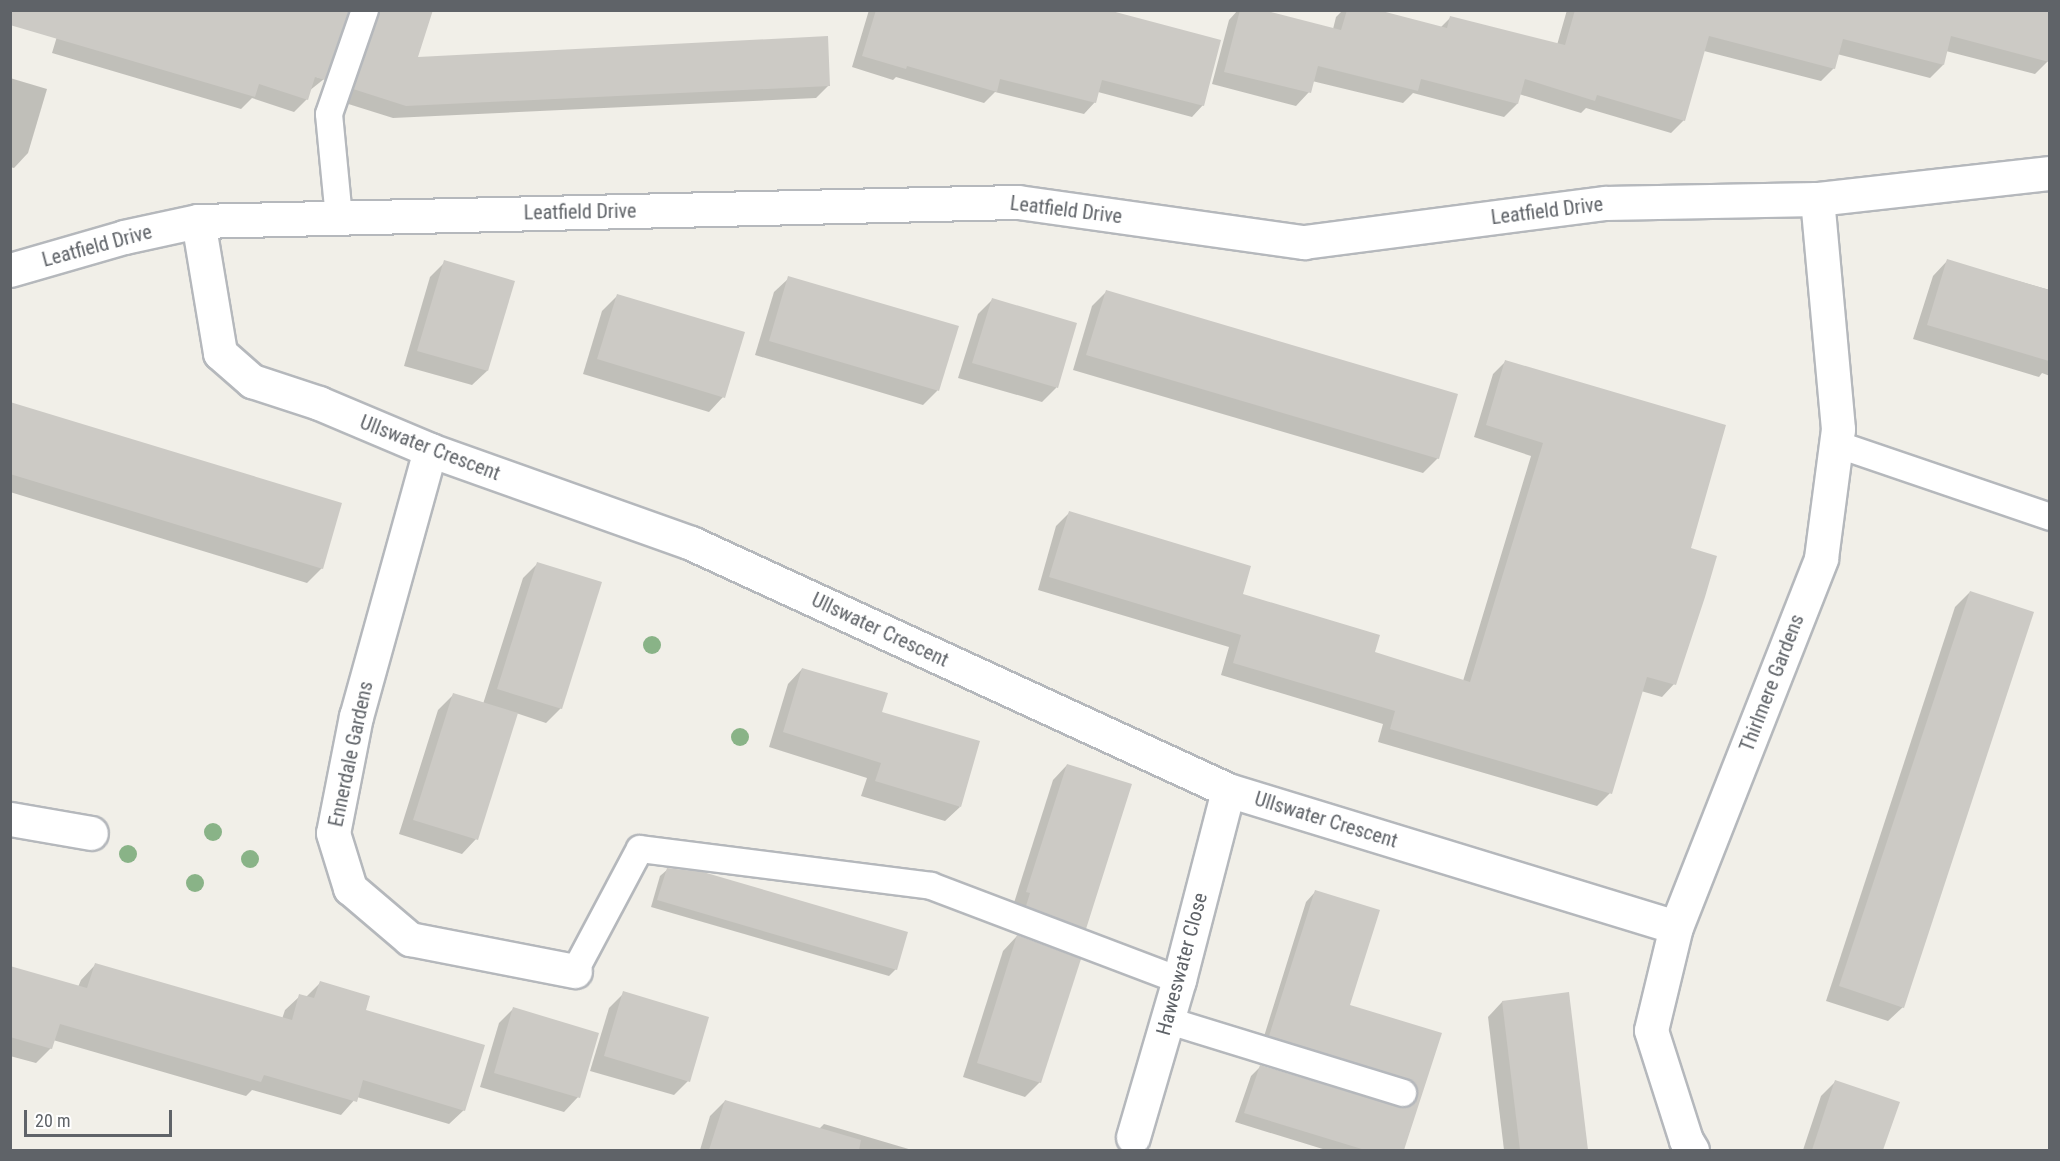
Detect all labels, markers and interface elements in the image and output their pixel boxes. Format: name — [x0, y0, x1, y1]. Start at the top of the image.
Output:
street label: Leatfield Drive — [1009, 191, 1123, 229]
street label: Leatfield Drive — [1490, 192, 1604, 230]
street label: Leatfield Drive — [524, 199, 636, 225]
street label: Leatfield Drive — [40, 220, 154, 272]
street label: Ullswater Crescent — [357, 410, 503, 486]
street label: Ullswater Crescent — [808, 588, 952, 672]
street label: Thirlmere Gardens — [1735, 611, 1809, 755]
street label: Ennerdale Gardens — [324, 679, 378, 829]
street label: Ullswater Crescent — [1252, 787, 1400, 853]
street label: Haweswater Close — [1151, 890, 1213, 1038]
scale bar — [27, 1098, 176, 1136]
text: 20 m — [35, 1110, 70, 1131]

